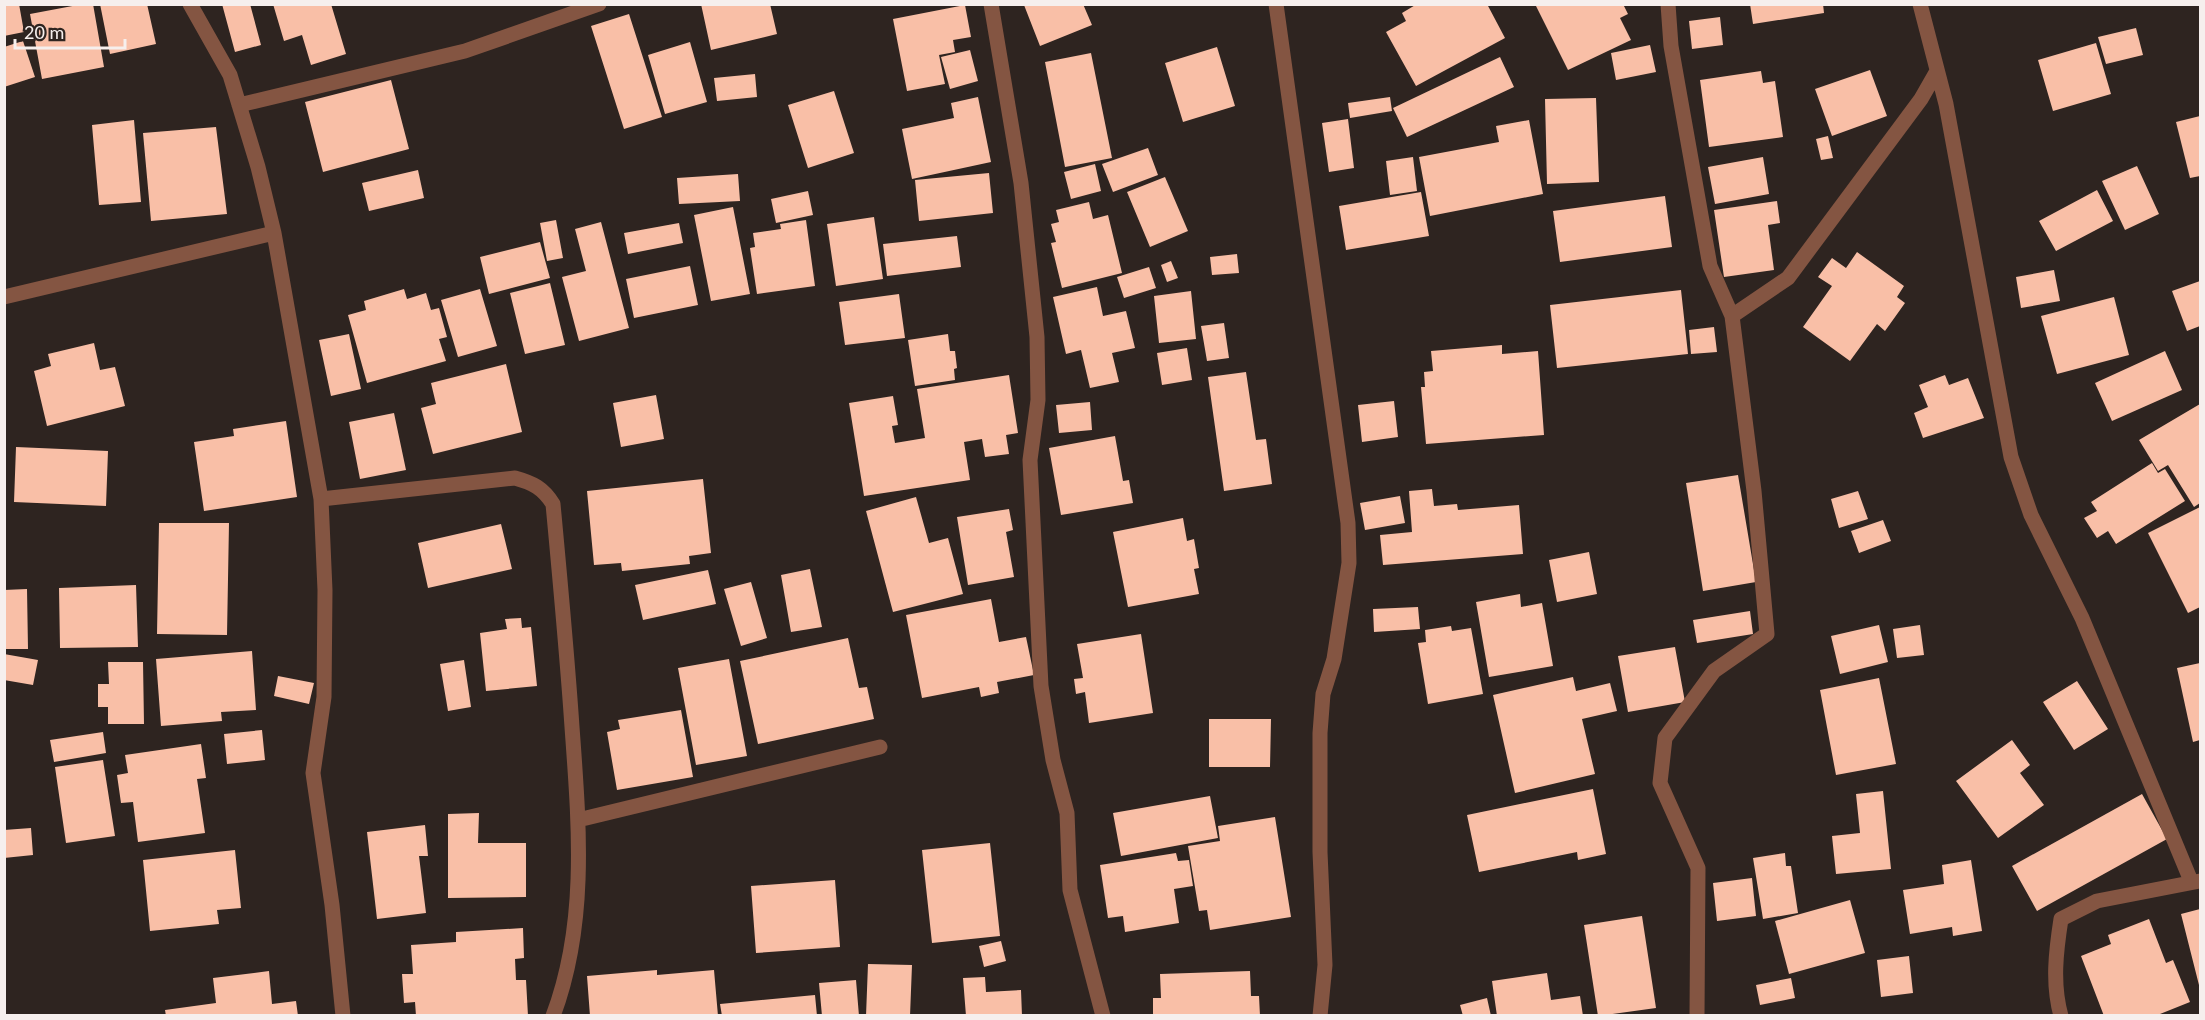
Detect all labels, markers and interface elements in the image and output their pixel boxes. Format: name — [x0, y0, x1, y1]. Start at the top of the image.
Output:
scale bar — [15, 12, 124, 50]
text: 20 m — [24, 21, 64, 43]

